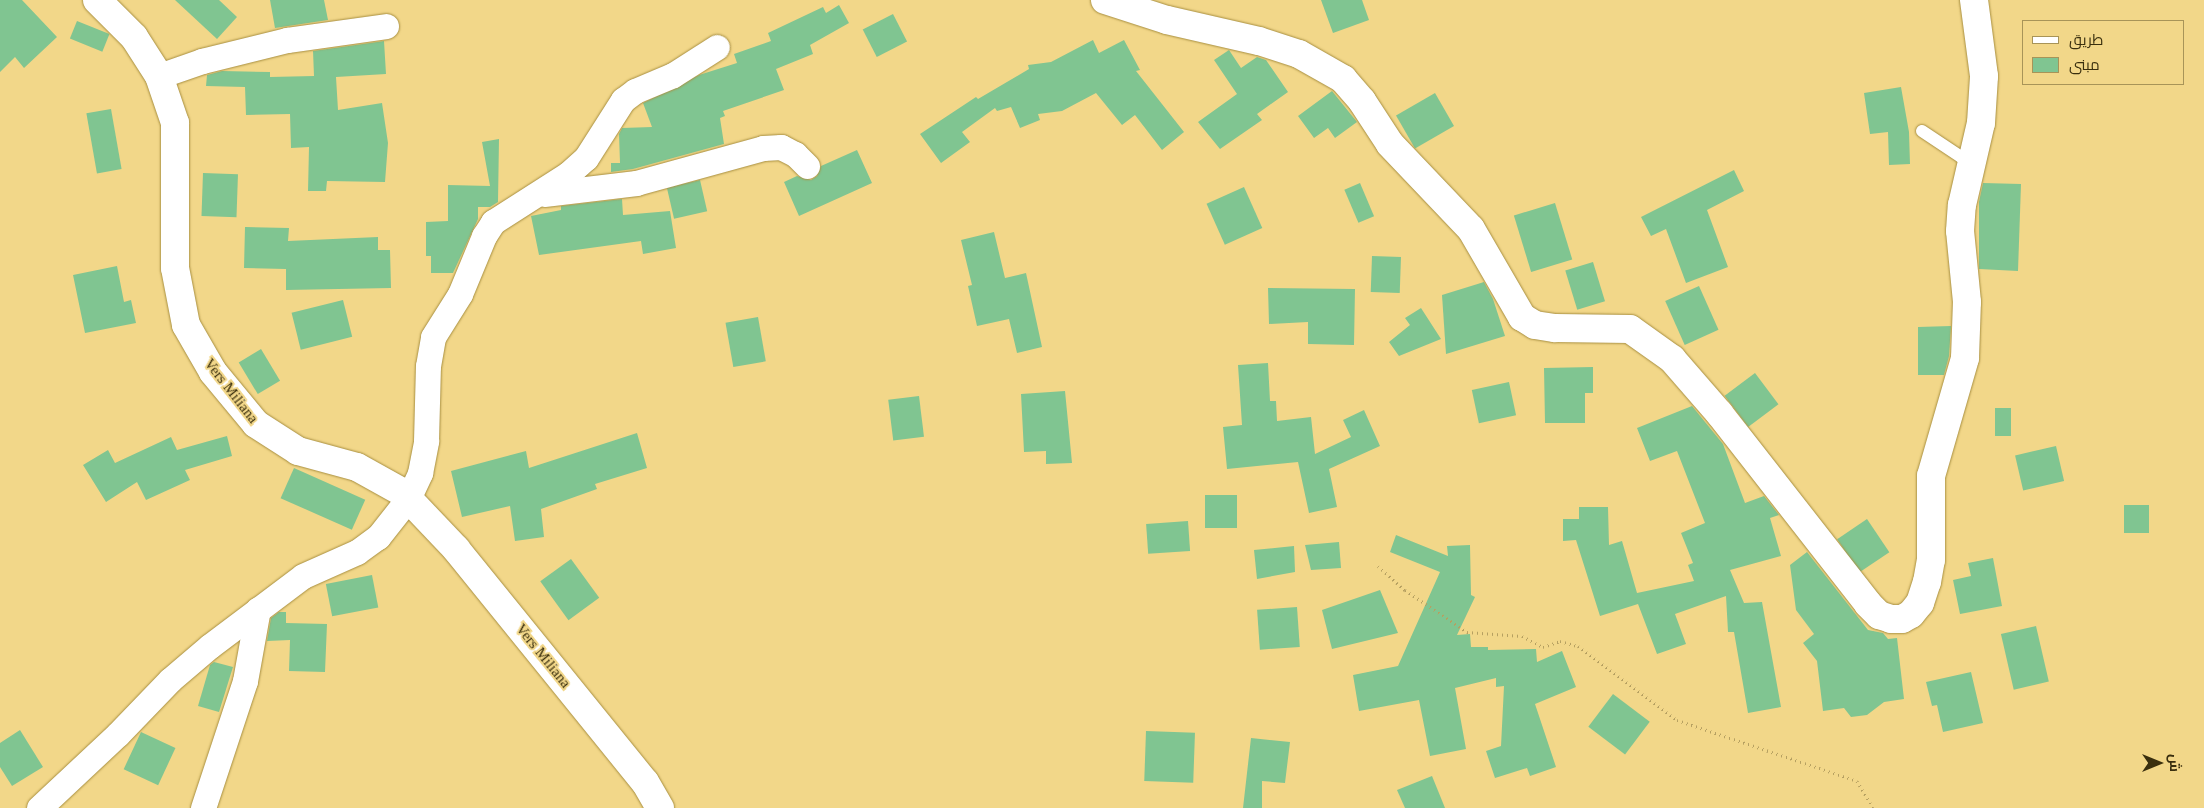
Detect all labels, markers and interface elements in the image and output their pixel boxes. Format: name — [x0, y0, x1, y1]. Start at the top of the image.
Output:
legend — [2022, 20, 2184, 85]
text: طريق — [2069, 32, 2103, 48]
text: مبنى — [2069, 57, 2100, 73]
street label: Vers Miliana — [200, 355, 262, 427]
street label: Vers Miliana — [512, 620, 574, 692]
north arrow — [2134, 738, 2184, 788]
text: ش — [2167, 754, 2182, 772]

